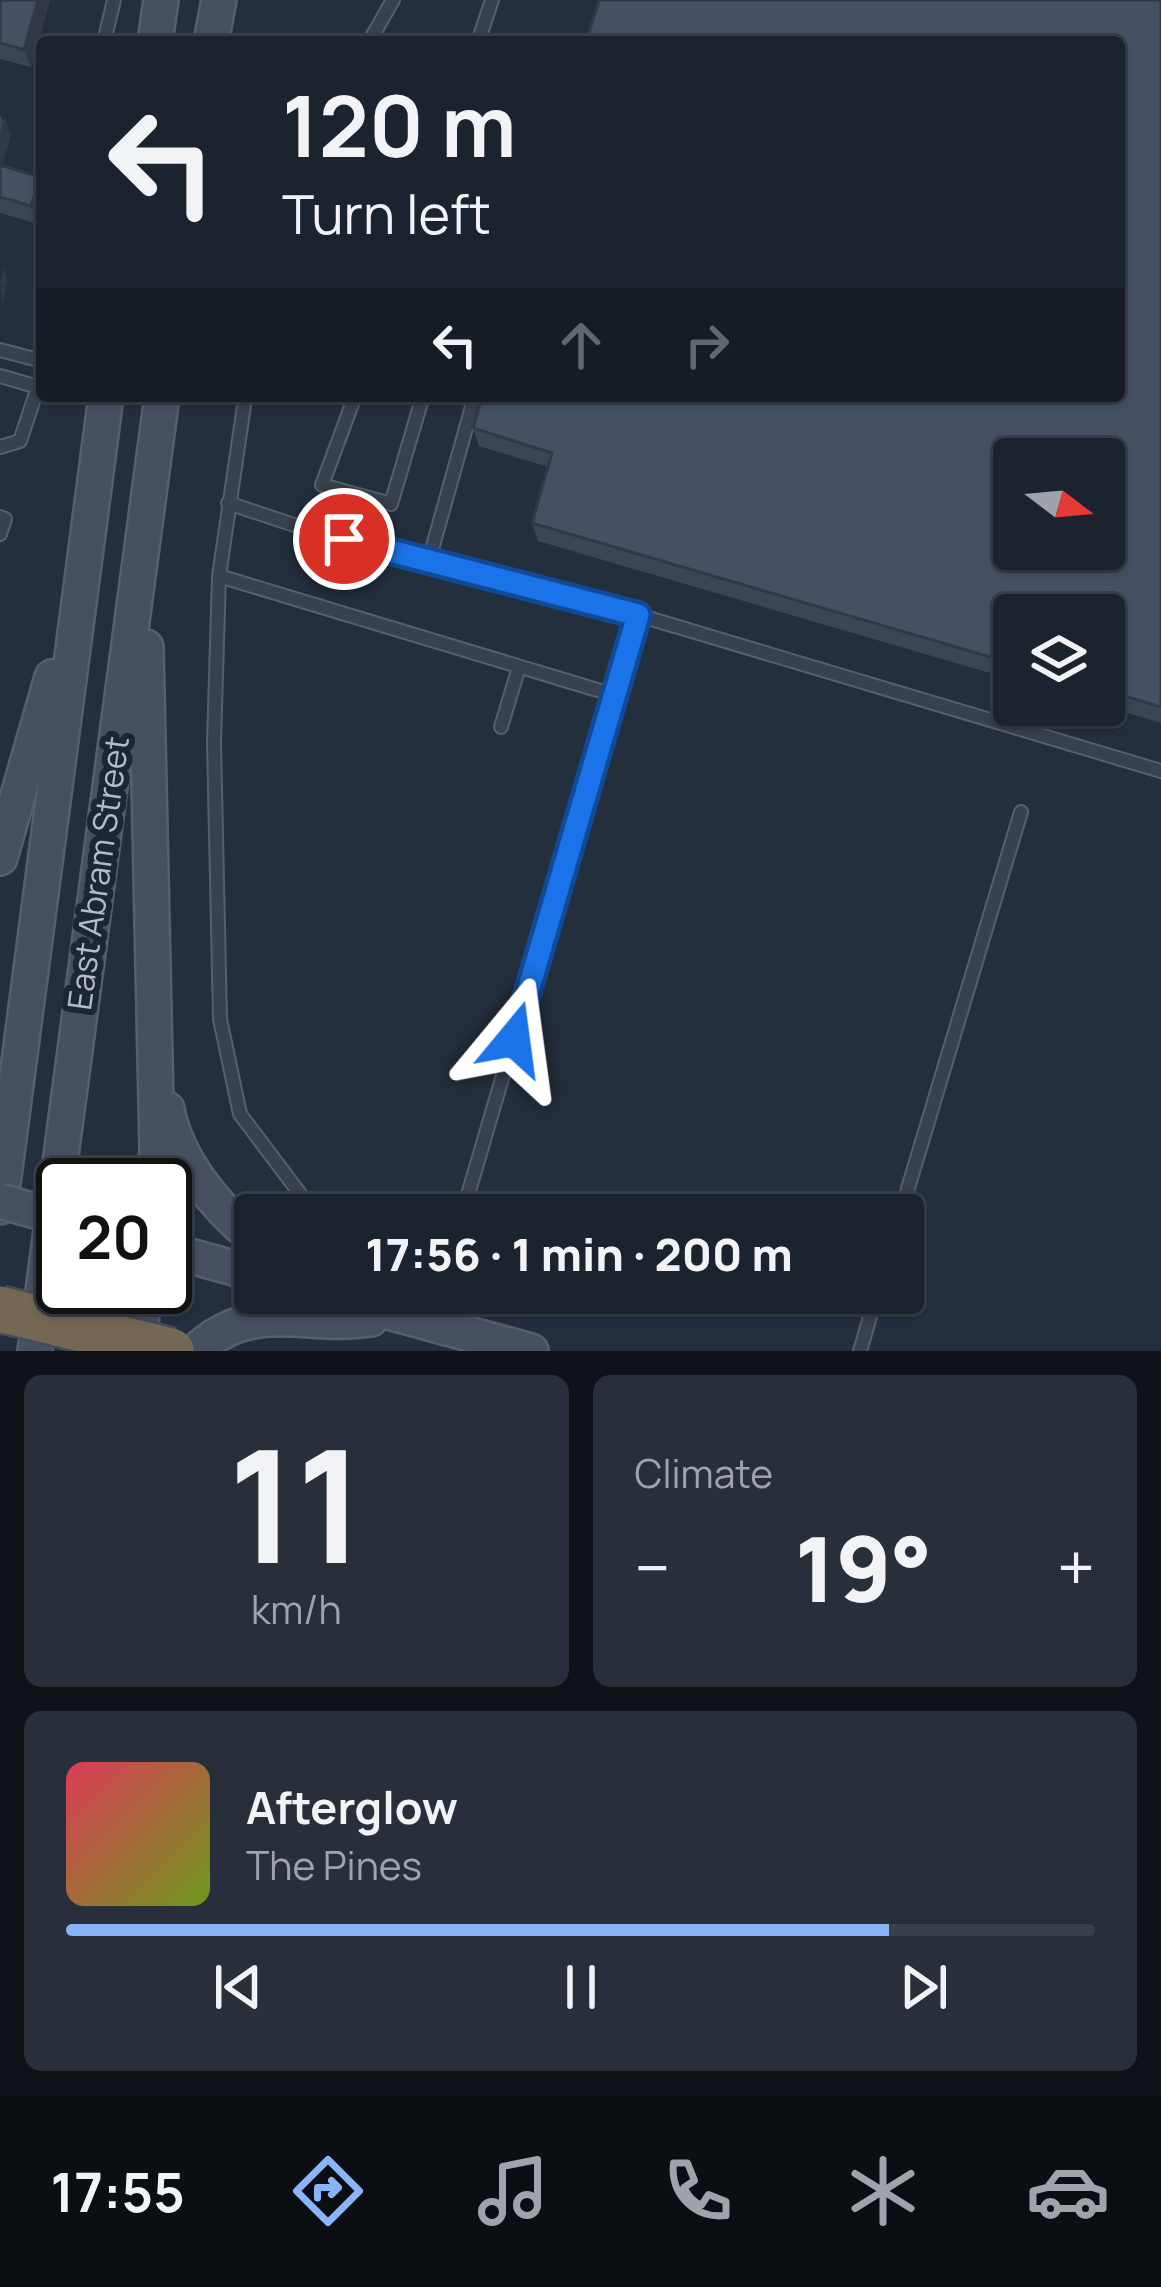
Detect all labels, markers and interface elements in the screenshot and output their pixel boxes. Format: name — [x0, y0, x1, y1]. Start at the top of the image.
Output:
text: 120 m — [282, 67, 516, 182]
icon: left — [84, 84, 240, 240]
text: Turn left — [282, 176, 491, 250]
icon: left — [422, 312, 488, 378]
icon: ahead — [548, 312, 614, 378]
icon: right — [674, 312, 740, 378]
north arrow — [993, 438, 1125, 570]
map controls — [993, 438, 1125, 726]
pin — [293, 488, 395, 590]
icon: arrive — [311, 506, 377, 572]
button: layers — [993, 594, 1125, 726]
street label: East Abram Street — [56, 733, 139, 1013]
position arrow — [451, 976, 577, 1102]
speed limit sign: 20 — [36, 1158, 192, 1314]
text: 17:56 · 1 min · 200 m — [365, 1223, 793, 1285]
text: 11 — [228, 1397, 365, 1610]
text: Climate — [635, 1446, 773, 1500]
text: 19° — [795, 1506, 932, 1629]
text: − — [635, 1522, 670, 1612]
text: + — [1057, 1522, 1095, 1612]
text: km/h — [251, 1582, 342, 1636]
text: Afterglow — [246, 1776, 458, 1838]
text: The Pines — [246, 1838, 422, 1892]
icon: previous — [205, 1954, 271, 2020]
icon: pause — [548, 1954, 614, 2020]
icon: next — [891, 1954, 957, 2020]
icon: directions — [286, 2149, 370, 2233]
icon: music — [471, 2149, 555, 2233]
icon: phone — [656, 2149, 740, 2233]
icon: climate — [841, 2149, 925, 2233]
icon: car — [1026, 2149, 1110, 2233]
text: 17:55 — [51, 2154, 185, 2228]

